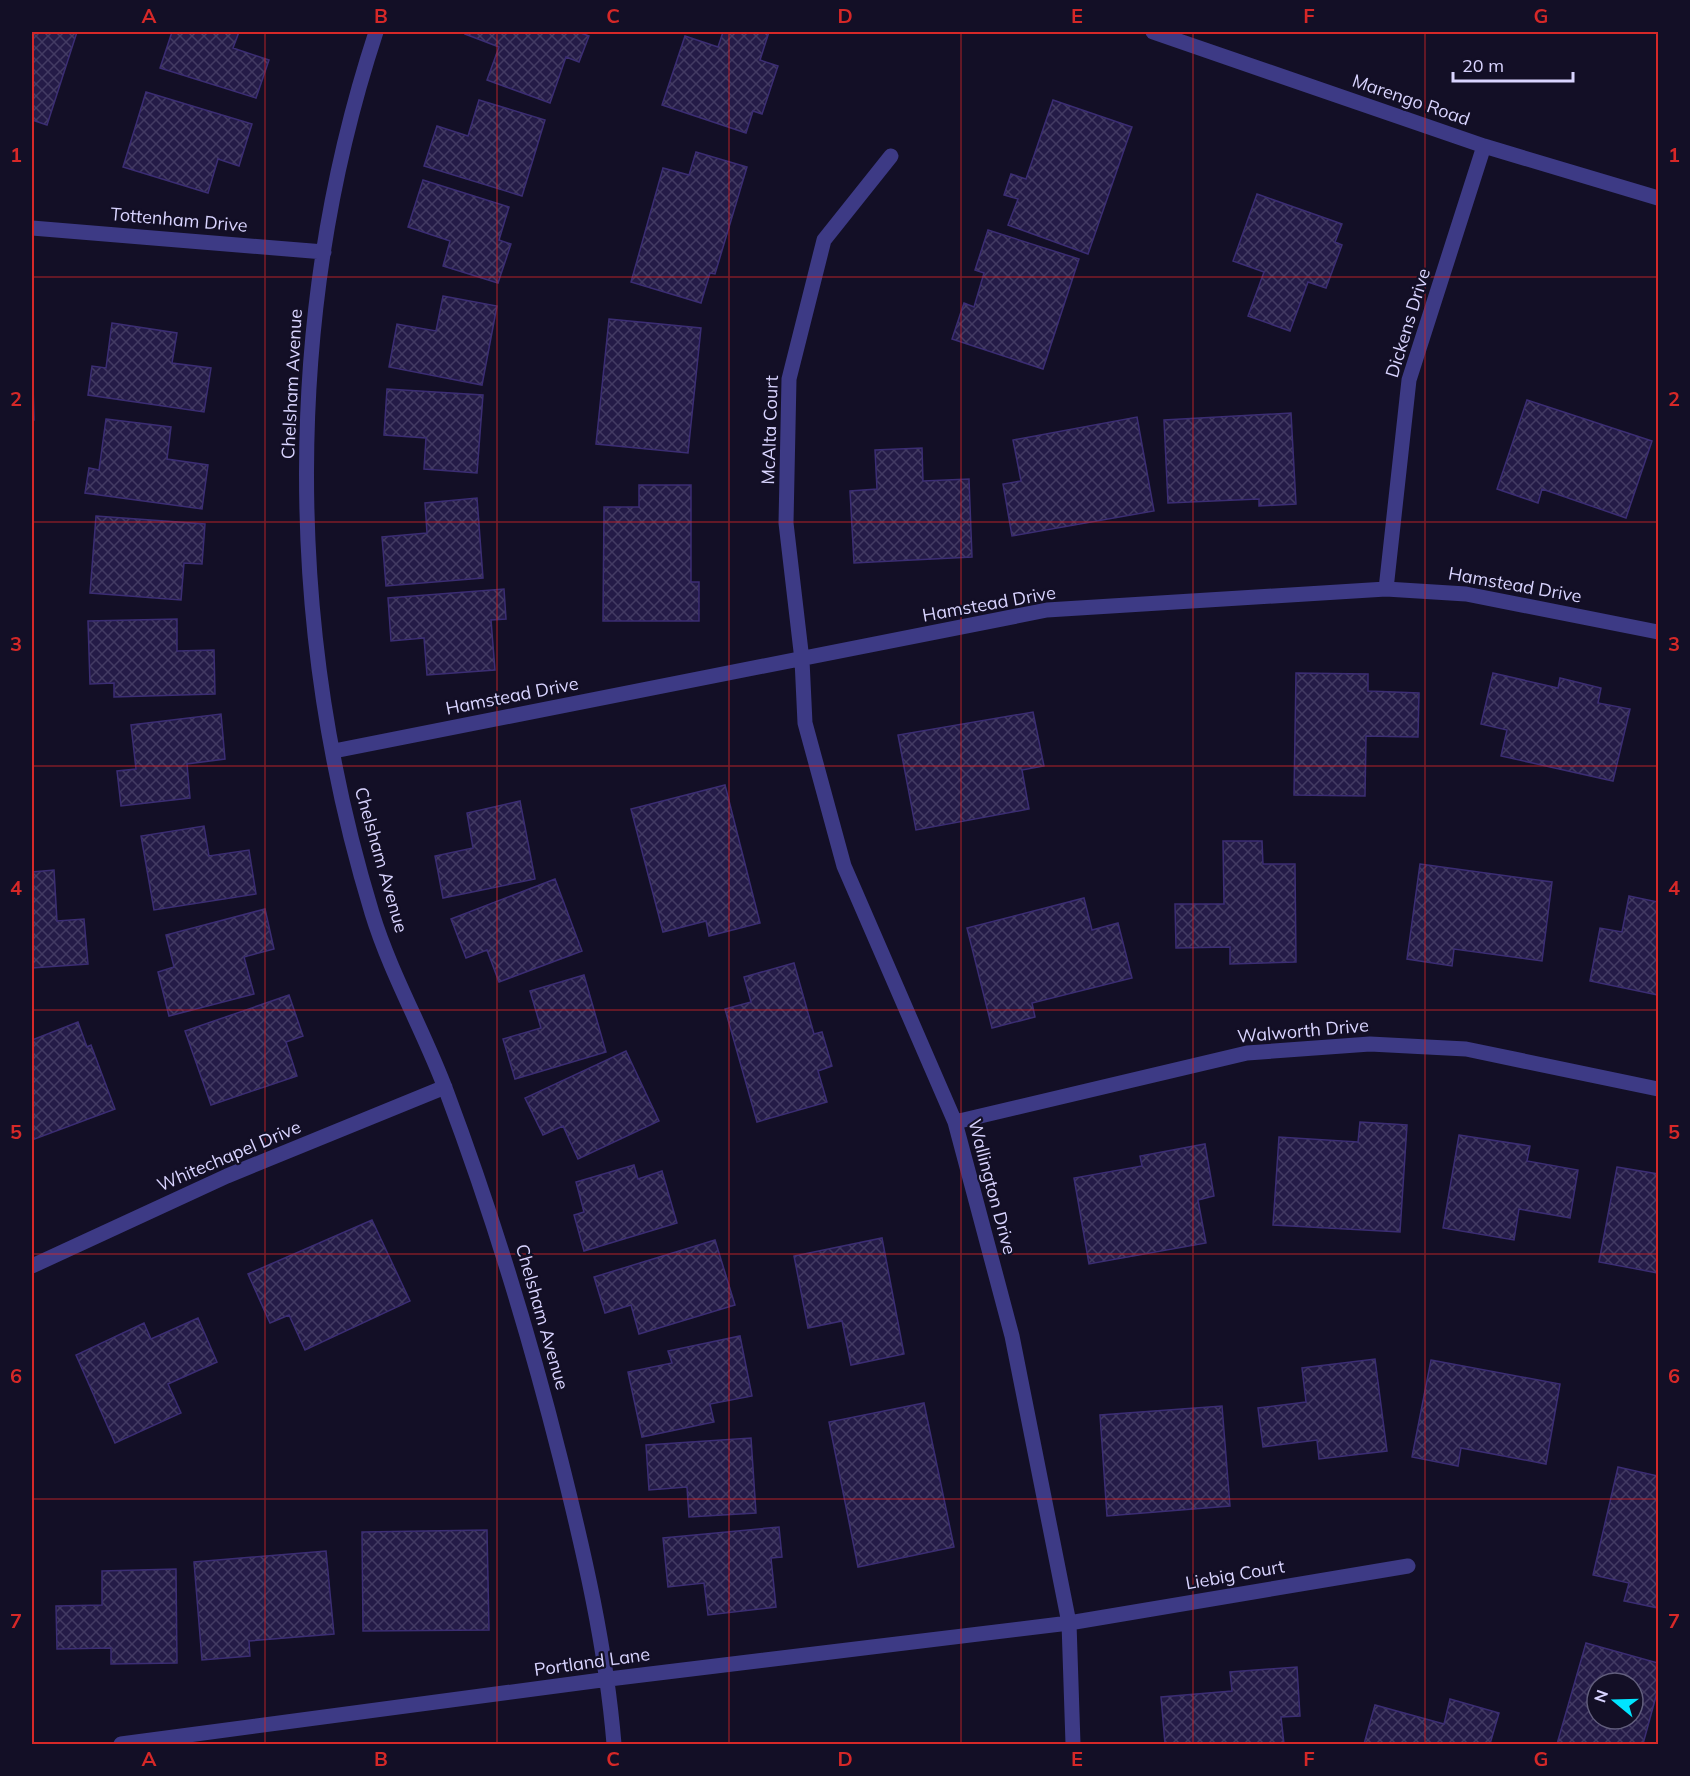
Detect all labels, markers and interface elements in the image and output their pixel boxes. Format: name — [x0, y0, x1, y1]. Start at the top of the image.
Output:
text: A — [142, 3, 157, 28]
text: B — [374, 3, 388, 28]
text: C — [606, 3, 620, 28]
text: D — [837, 3, 853, 28]
text: E — [1071, 3, 1083, 28]
text: F — [1303, 3, 1315, 28]
text: G — [1534, 3, 1548, 28]
scale bar — [1453, 45, 1573, 83]
text: 20 m — [1462, 54, 1504, 77]
street label: Marengo Road — [1349, 69, 1473, 130]
text: 1 — [10, 142, 22, 167]
text: 1 — [1668, 142, 1680, 167]
street label: Tottenham Drive — [109, 202, 249, 237]
street label: Dickens Drive — [1380, 265, 1435, 380]
street label: Chelsham Avenue — [276, 308, 307, 460]
street label: McAlta Court — [756, 375, 783, 485]
text: 2 — [10, 386, 22, 411]
text: 2 — [1668, 386, 1680, 411]
street label: Hamstead Drive — [1447, 561, 1584, 608]
street label: Hamstead Drive — [920, 580, 1057, 627]
text: 3 — [10, 631, 22, 656]
text: 3 — [1668, 631, 1680, 656]
street label: Hamstead Drive — [443, 671, 580, 720]
street label: Chelsham Avenue — [350, 784, 413, 935]
text: 4 — [10, 875, 22, 900]
text: 4 — [1668, 875, 1680, 900]
street label: Walworth Drive — [1236, 1013, 1370, 1048]
street label: Whitechapel Drive — [153, 1115, 304, 1196]
street label: Wallington Drive — [963, 1117, 1022, 1257]
text: 5 — [10, 1119, 22, 1144]
text: 5 — [1668, 1119, 1680, 1144]
street label: Chelsham Avenue — [511, 1241, 574, 1392]
text: 6 — [10, 1363, 22, 1388]
text: 6 — [1668, 1363, 1680, 1388]
street label: Liebig Court — [1184, 1554, 1286, 1595]
text: 7 — [10, 1608, 22, 1633]
text: 7 — [1668, 1608, 1680, 1633]
street label: Portland Lane — [532, 1642, 651, 1681]
north arrow — [1585, 1671, 1645, 1731]
text: N — [1589, 1687, 1612, 1705]
text: A — [142, 1746, 157, 1771]
text: B — [374, 1746, 388, 1771]
text: C — [606, 1746, 620, 1771]
text: D — [837, 1746, 853, 1771]
text: E — [1071, 1746, 1083, 1771]
text: F — [1303, 1746, 1315, 1771]
text: G — [1534, 1746, 1548, 1771]

